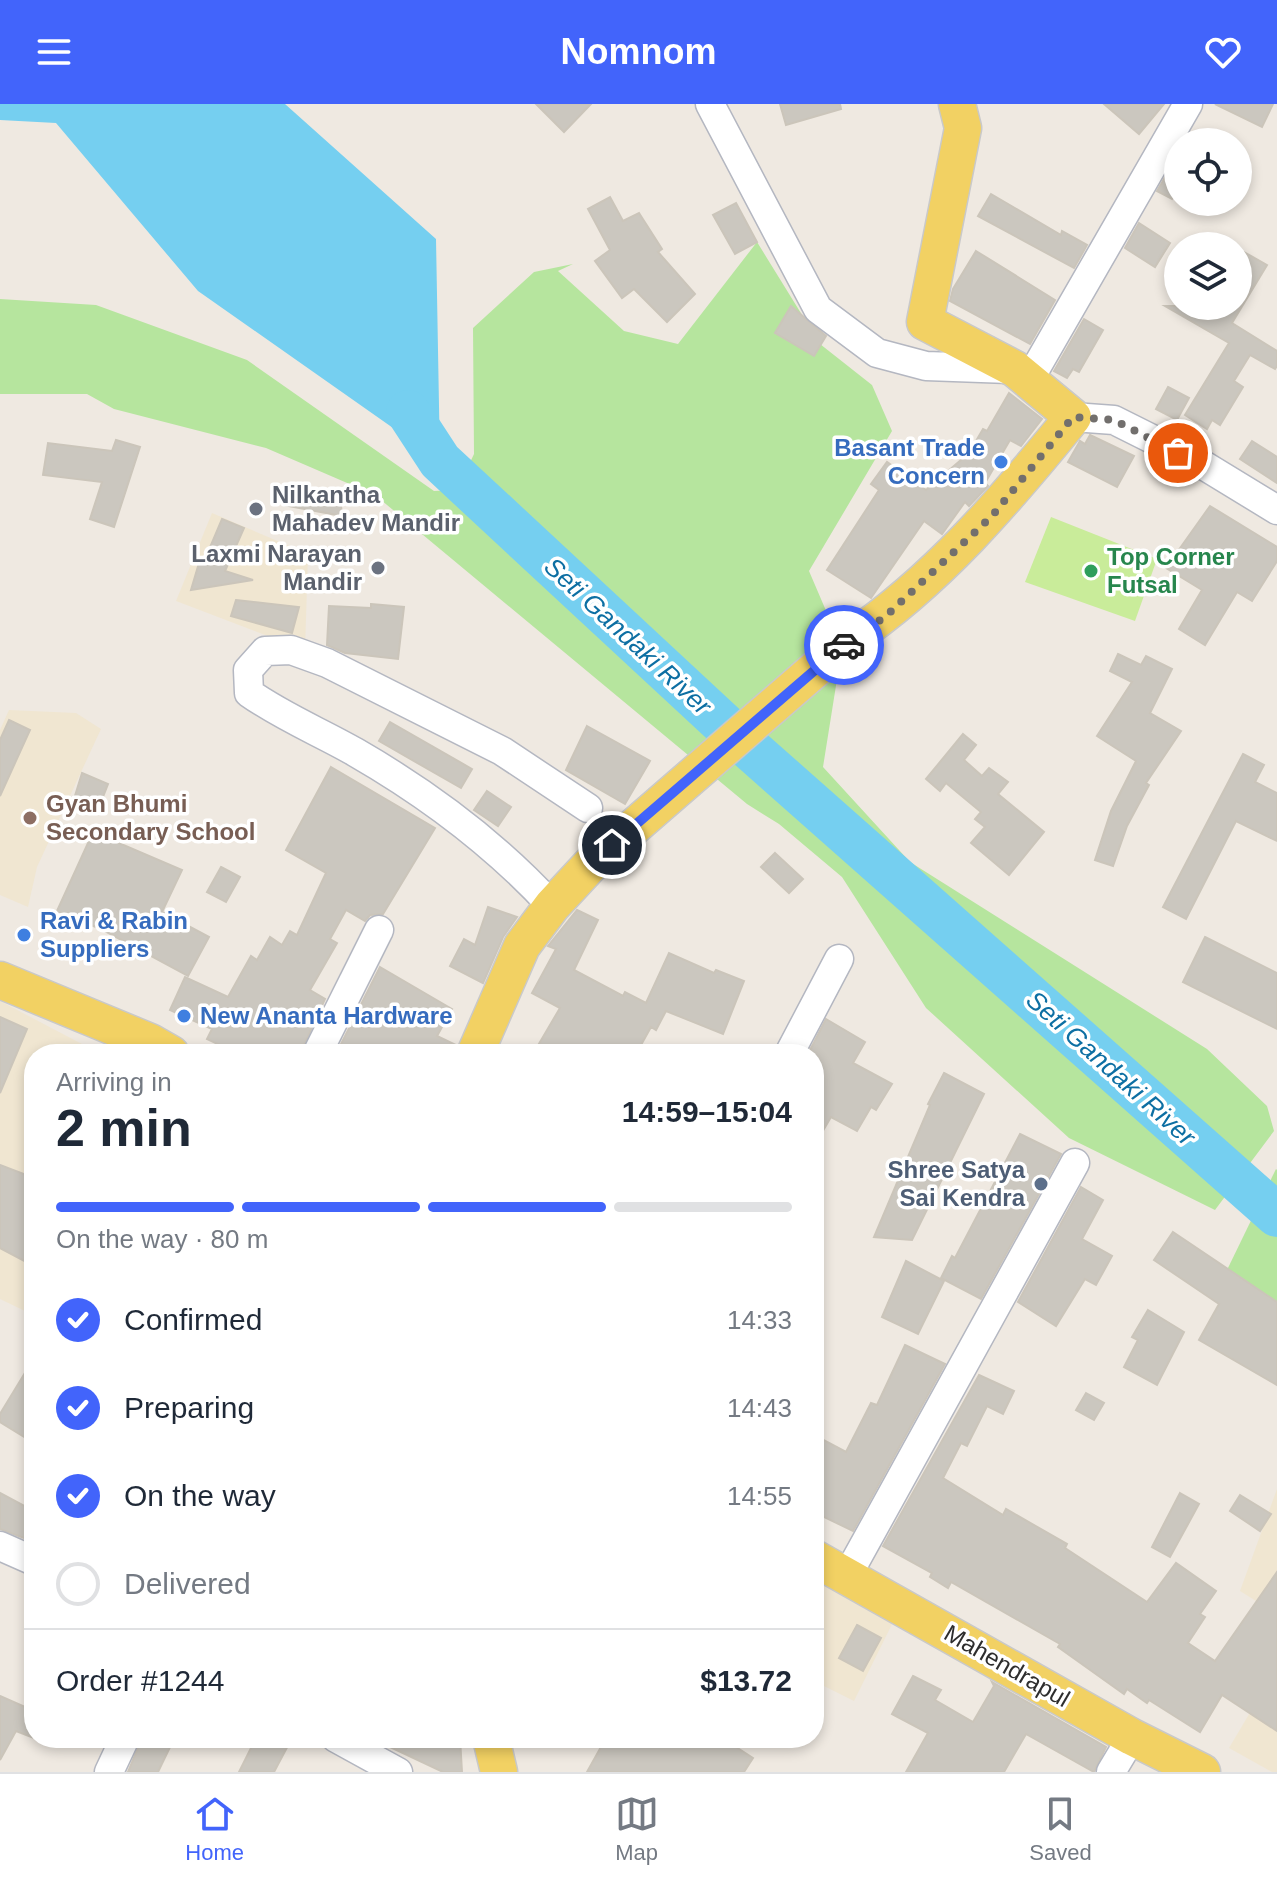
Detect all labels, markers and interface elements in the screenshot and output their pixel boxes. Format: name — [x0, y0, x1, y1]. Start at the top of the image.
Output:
icon: menu — [32, 30, 76, 74]
icon: heart — [1201, 30, 1245, 74]
text: Nomnom — [561, 31, 717, 72]
map controls — [1164, 128, 1252, 320]
button: locate — [1164, 128, 1252, 216]
button: layers — [1164, 232, 1252, 320]
pin — [1144, 419, 1212, 487]
icon: bag — [1156, 431, 1200, 475]
place label: Basant Trade Concern — [834, 434, 985, 489]
marker: Basant Trade Concern — [992, 453, 1010, 471]
place label: Nilkantha Mahadev Mandir — [272, 481, 460, 536]
marker: Nilkantha Mahadev Mandir — [247, 500, 265, 518]
place label: Laxmi Narayan Mandir — [191, 540, 362, 595]
place label: Top Corner Futsal — [1107, 543, 1235, 598]
water label: Seti Gandaki River — [539, 551, 718, 722]
marker: Laxmi Narayan Mandir — [369, 559, 387, 577]
marker: Top Corner Futsal — [1082, 562, 1100, 580]
courier — [804, 605, 884, 685]
icon: car — [822, 623, 866, 667]
place label: Gyan Bhumi Secondary School — [46, 790, 255, 845]
marker: Gyan Bhumi Secondary School — [21, 809, 39, 827]
pin — [578, 811, 646, 879]
icon: home — [590, 823, 634, 867]
place label: Ravi & Rabin Suppliers — [40, 907, 188, 962]
marker: Ravi & Rabin Suppliers — [15, 926, 33, 944]
water label: Seti Gandaki River — [1020, 984, 1203, 1153]
place label: New Ananta Hardware — [200, 1002, 453, 1029]
marker: New Ananta Hardware — [175, 1007, 193, 1025]
text: Arriving in — [56, 1067, 172, 1097]
text: 14:59–15:04 — [622, 1095, 792, 1128]
text: 2 min — [56, 1099, 192, 1157]
place label: Shree Satya Sai Kendra — [888, 1156, 1026, 1211]
marker: Shree Satya Sai Kendra — [1032, 1175, 1050, 1193]
text: On the way · 80 m — [56, 1224, 268, 1254]
icon: check — [56, 1298, 100, 1342]
text: Confirmed — [124, 1303, 262, 1336]
text: 14:33 — [727, 1305, 792, 1335]
icon: check — [56, 1386, 100, 1430]
text: Preparing — [124, 1391, 254, 1424]
text: 14:43 — [727, 1393, 792, 1423]
icon: check — [56, 1474, 100, 1518]
text: On the way — [124, 1479, 276, 1512]
text: 14:55 — [727, 1481, 792, 1511]
text: Delivered — [124, 1567, 251, 1600]
street label: Mahendrapul — [940, 1619, 1075, 1712]
text: Order #1244 — [56, 1664, 224, 1697]
text: $13.72 — [700, 1664, 792, 1697]
tab: Home — [185, 1792, 244, 1866]
tab: Map — [615, 1792, 659, 1866]
tab: Saved — [1029, 1792, 1092, 1866]

